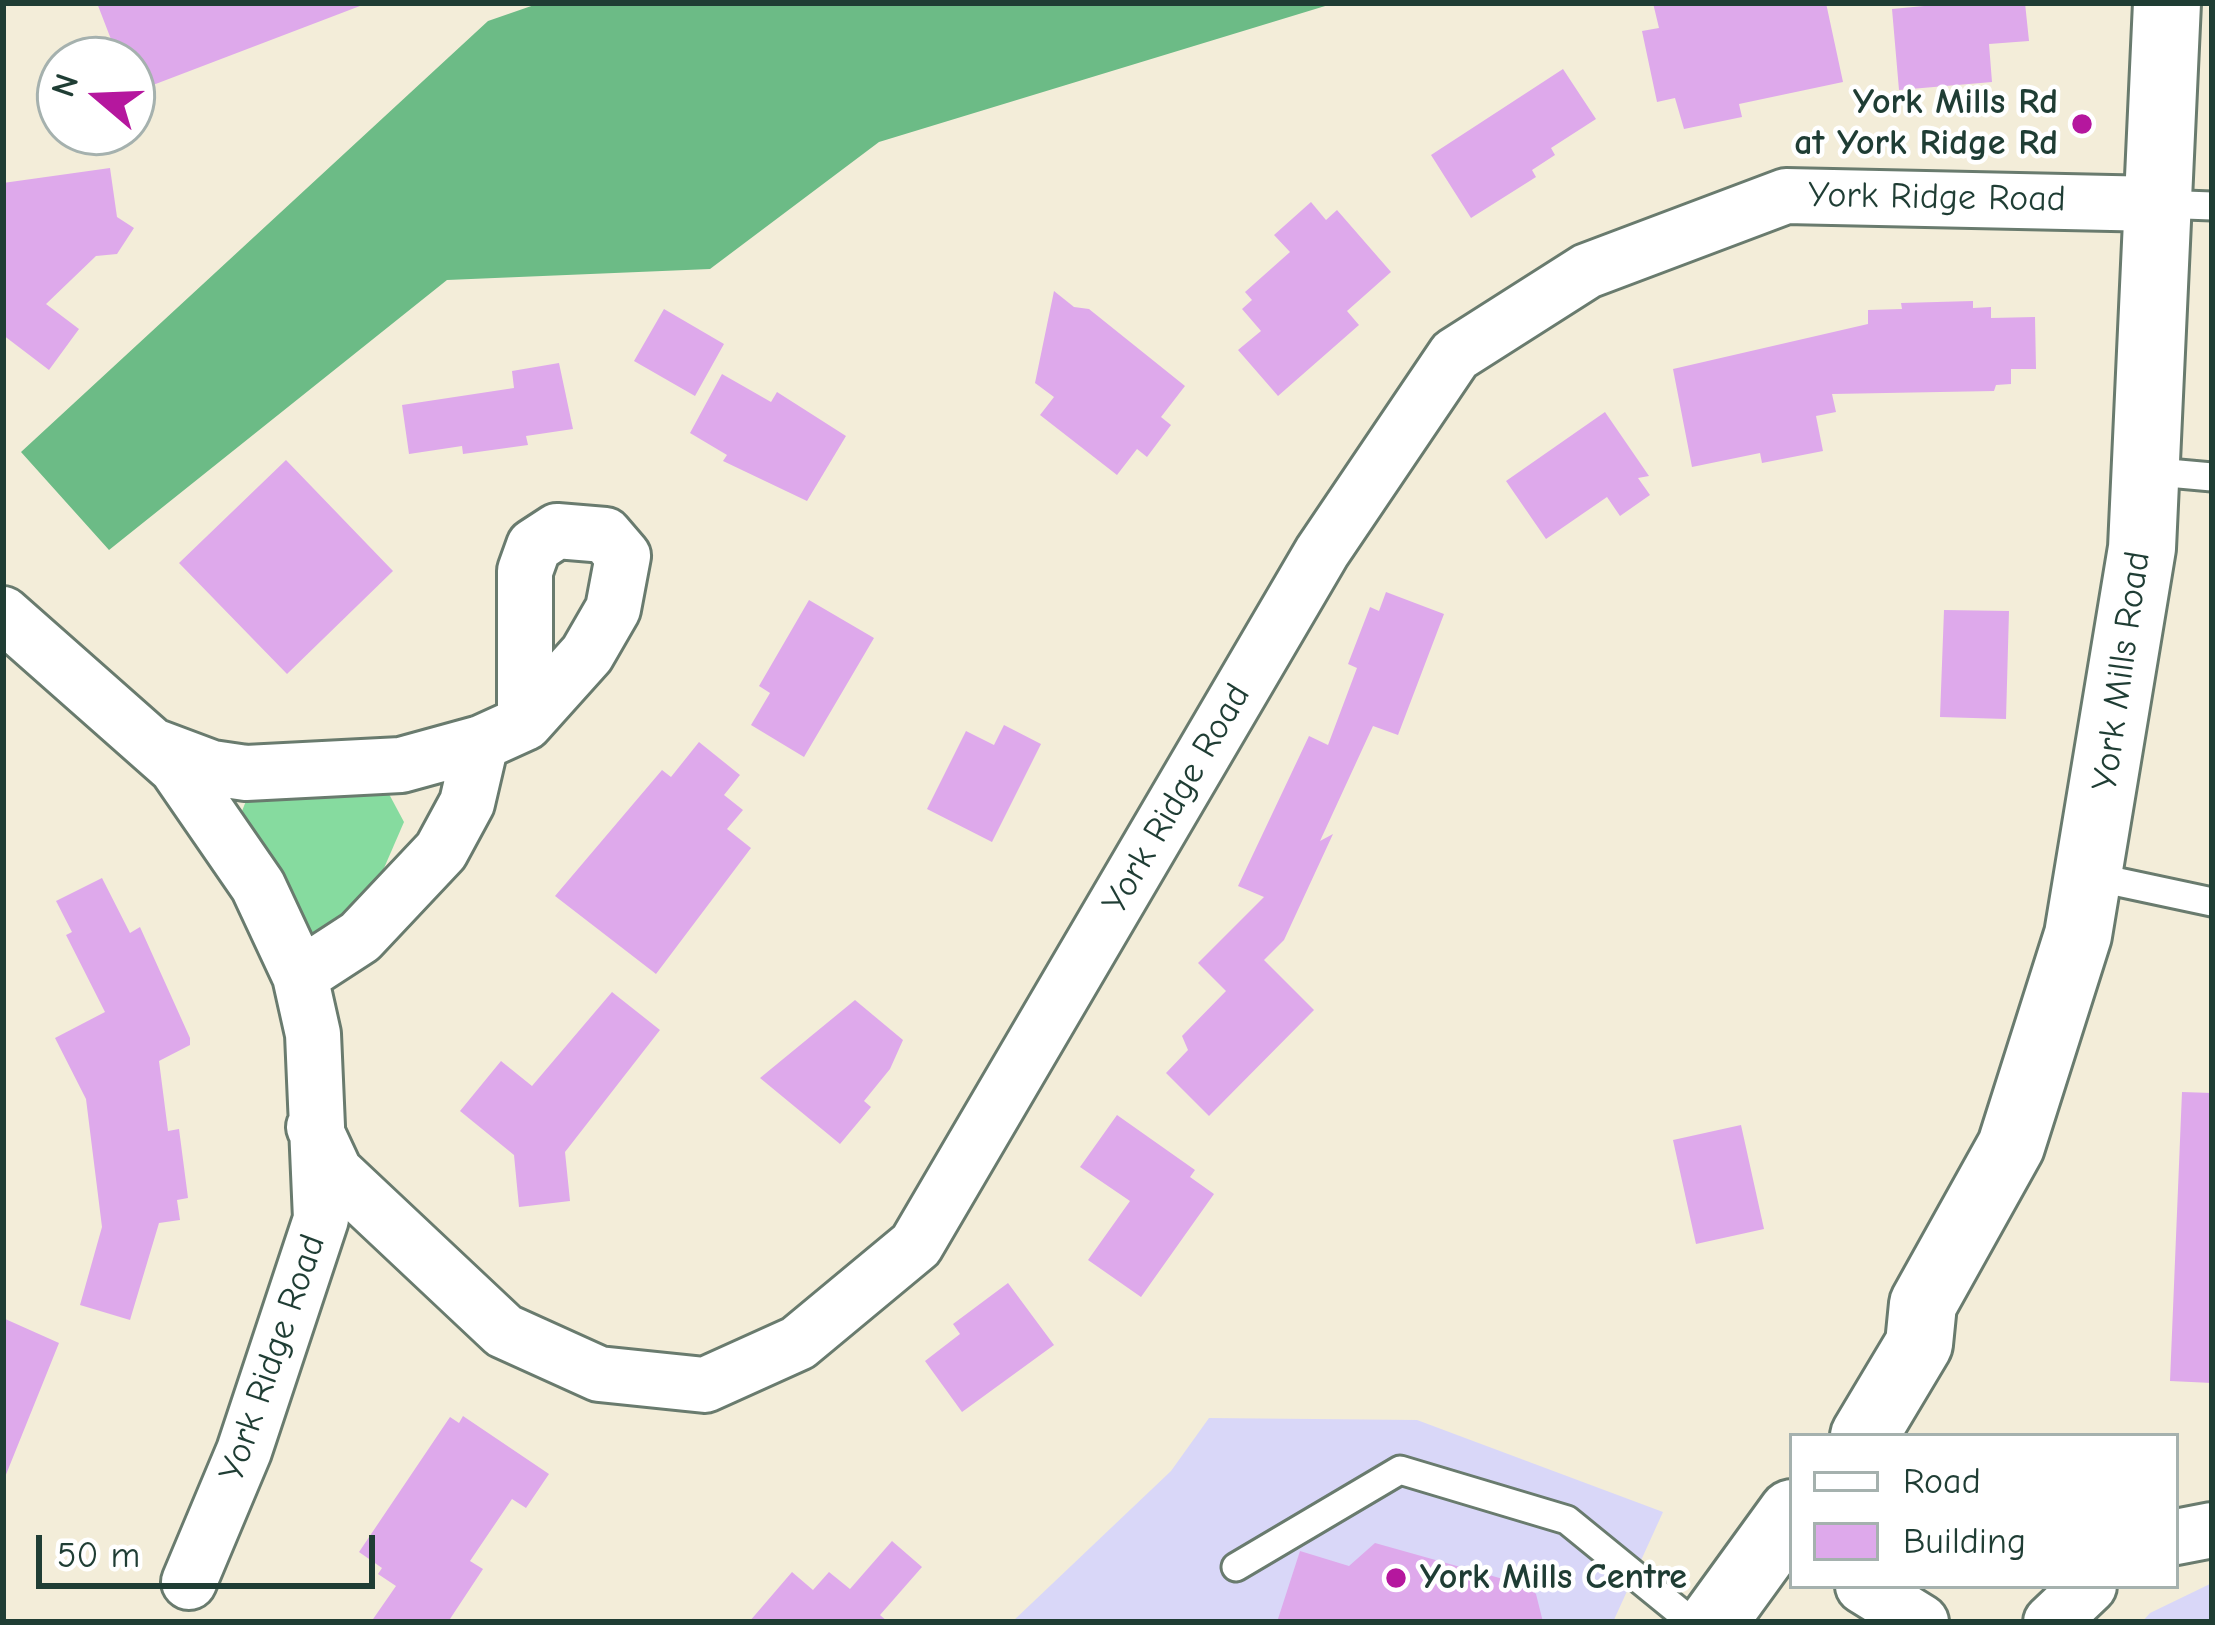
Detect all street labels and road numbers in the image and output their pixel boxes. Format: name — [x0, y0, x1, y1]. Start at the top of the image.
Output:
street label: York Ridge Road — [1808, 174, 2066, 222]
street label: York Mills Road — [2084, 549, 2160, 793]
street label: York Ridge Road — [1094, 677, 1260, 921]
street label: York Ridge Road — [211, 1229, 335, 1487]

